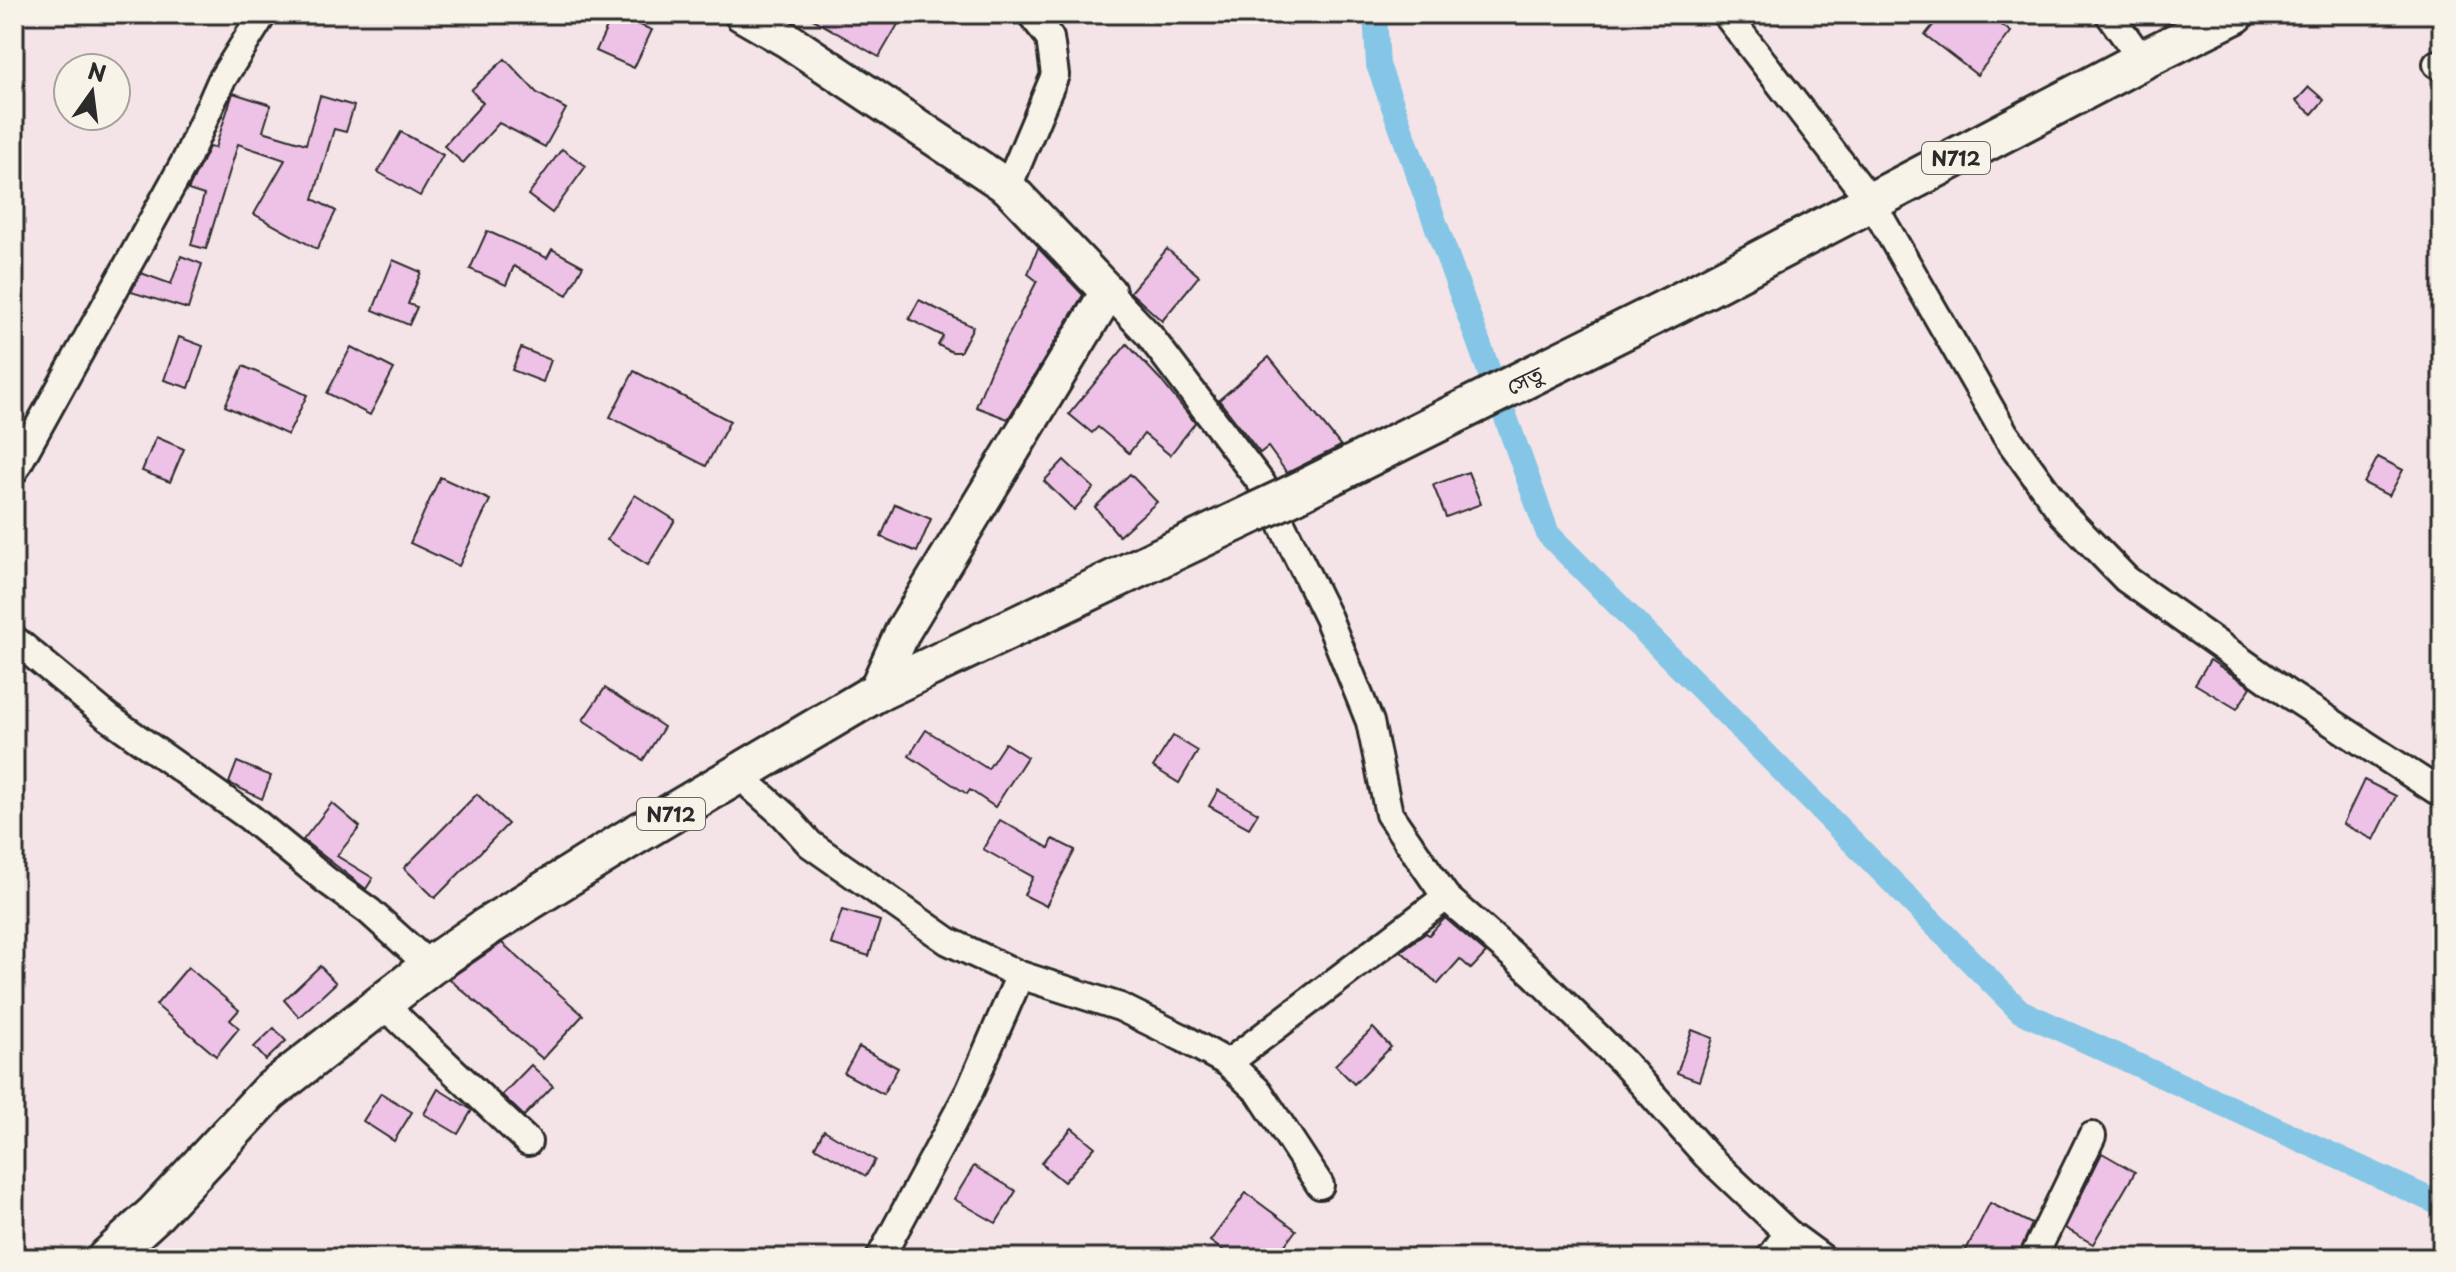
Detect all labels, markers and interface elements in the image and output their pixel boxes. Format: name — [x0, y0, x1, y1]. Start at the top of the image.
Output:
north arrow — [52, 52, 132, 132]
text: N — [85, 53, 110, 89]
road number: N712 — [1922, 142, 1990, 174]
street label: সেতু — [1500, 356, 1548, 402]
road number: N712 — [637, 798, 705, 830]

